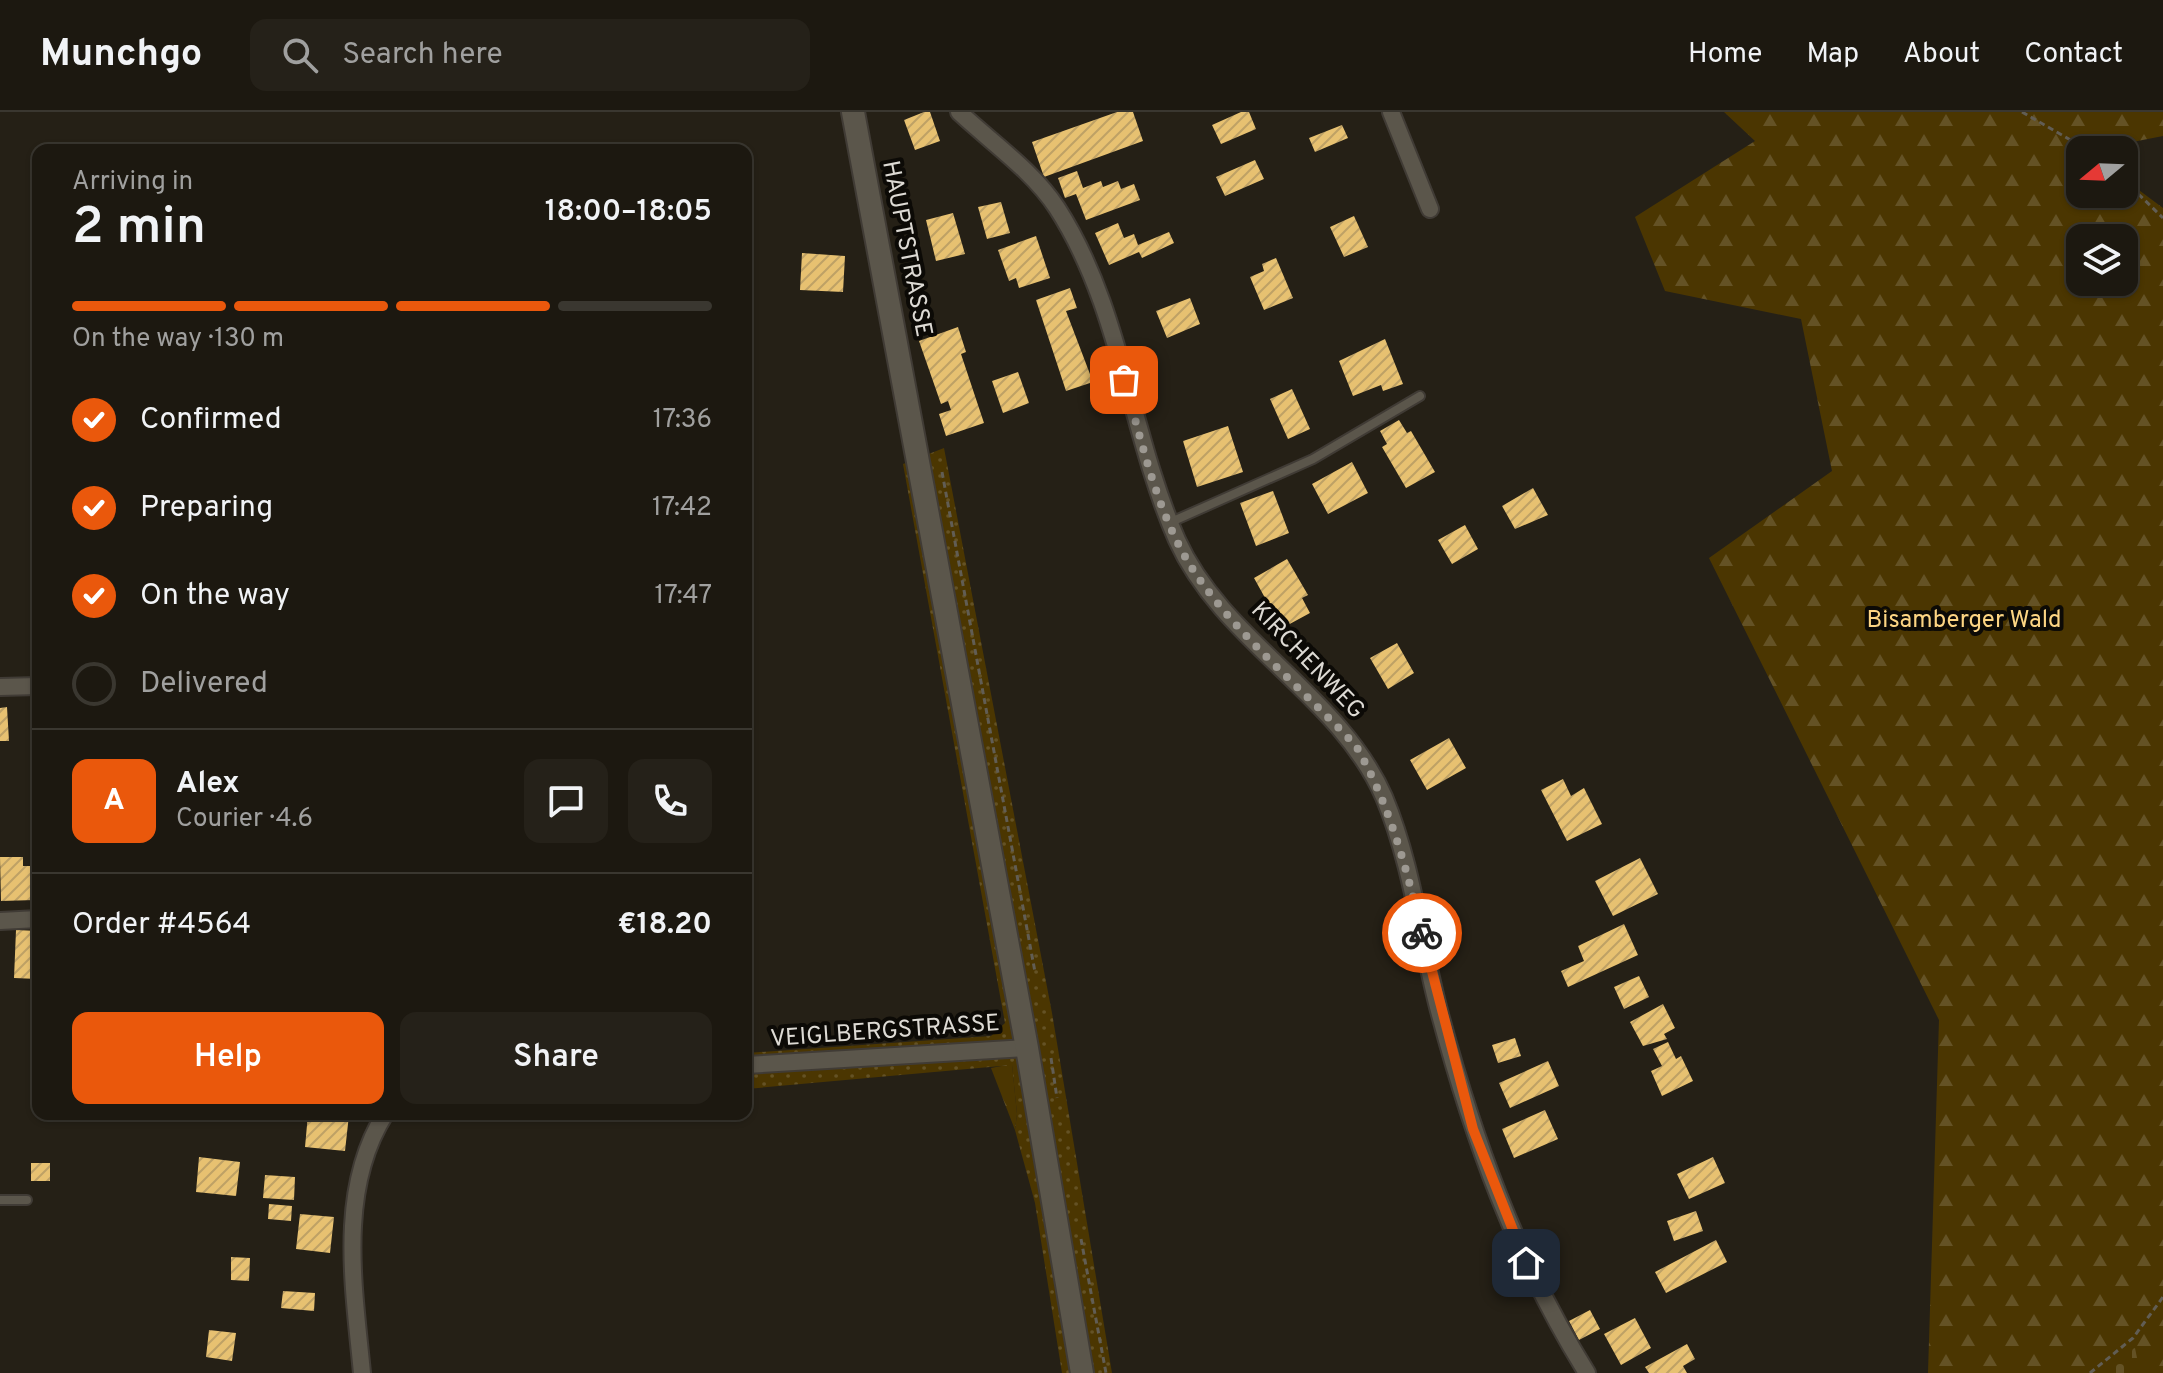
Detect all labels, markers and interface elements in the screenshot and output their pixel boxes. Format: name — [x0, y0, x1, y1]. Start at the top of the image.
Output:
search box — [250, 19, 810, 91]
text: Munchgo — [40, 31, 202, 80]
icon: search — [278, 33, 322, 77]
text: Search here — [342, 37, 503, 74]
text: Home — [1688, 37, 1762, 73]
text: Map — [1806, 37, 1859, 73]
text: About — [1903, 37, 1980, 73]
text: Contact — [2024, 37, 2123, 73]
north arrow — [2066, 136, 2138, 208]
map controls — [2066, 136, 2138, 296]
street label: HAUPTSTRASSE — [874, 158, 938, 340]
text: Arriving in — [72, 166, 193, 199]
text: 18:00–18:05 — [545, 194, 712, 231]
text: 2 min — [72, 196, 206, 262]
button: layers — [2066, 224, 2138, 296]
text: On the way · 130 m — [72, 323, 284, 356]
pin — [1090, 346, 1158, 414]
icon: bag — [1102, 358, 1146, 402]
icon: check — [72, 398, 116, 442]
text: Confirmed — [140, 402, 282, 439]
text: 17:36 — [653, 404, 712, 437]
icon: check — [72, 486, 116, 530]
text: Preparing — [140, 490, 273, 527]
text: 17:42 — [652, 492, 712, 525]
icon: check — [72, 574, 116, 618]
text: On the way — [140, 578, 290, 615]
text: 17:47 — [655, 580, 712, 613]
street label: KIRCHENWEG — [1244, 596, 1370, 726]
park label: Bisamberger Wald — [1867, 606, 2061, 636]
text: Delivered — [140, 666, 268, 703]
button: chat — [524, 759, 608, 843]
button: phone — [628, 759, 712, 843]
text: Alex — [176, 766, 240, 803]
text: A — [103, 783, 125, 820]
text: Courier · 4.6 — [176, 803, 313, 836]
courier — [1382, 893, 1462, 973]
text: Order #4564 — [72, 907, 251, 944]
text: €18.20 — [617, 907, 712, 944]
icon: bike — [1400, 911, 1444, 955]
street label: VEIGLBERGSTRASSE — [769, 1009, 1001, 1055]
button: Help — [72, 1012, 384, 1104]
button: Share — [400, 1012, 712, 1104]
pin — [1492, 1229, 1560, 1297]
icon: home — [1504, 1241, 1548, 1285]

